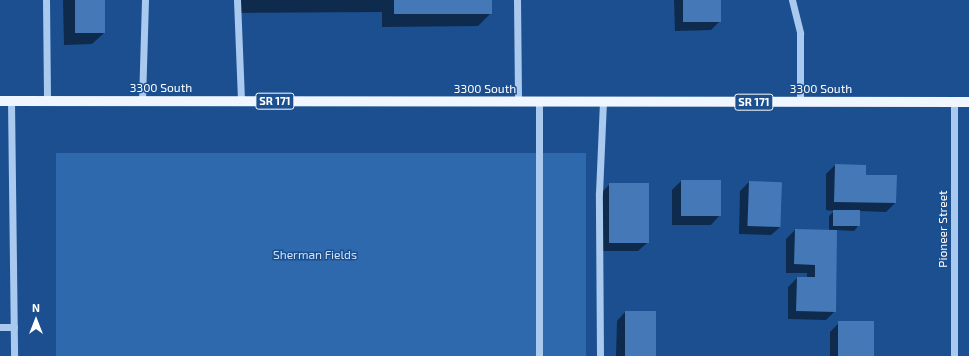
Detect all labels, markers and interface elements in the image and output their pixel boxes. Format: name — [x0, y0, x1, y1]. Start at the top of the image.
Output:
street label: 3300 South — [130, 81, 192, 95]
street label: 3300 South — [454, 82, 516, 96]
street label: 3300 South — [790, 82, 852, 96]
road number: SR 171 — [255, 92, 295, 110]
road number: SR 171 — [734, 93, 774, 111]
street label: Pioneer Street — [936, 190, 950, 268]
park label: Sherman Fields — [273, 248, 357, 262]
north arrow — [16, 300, 56, 340]
text: N — [32, 301, 40, 314]

